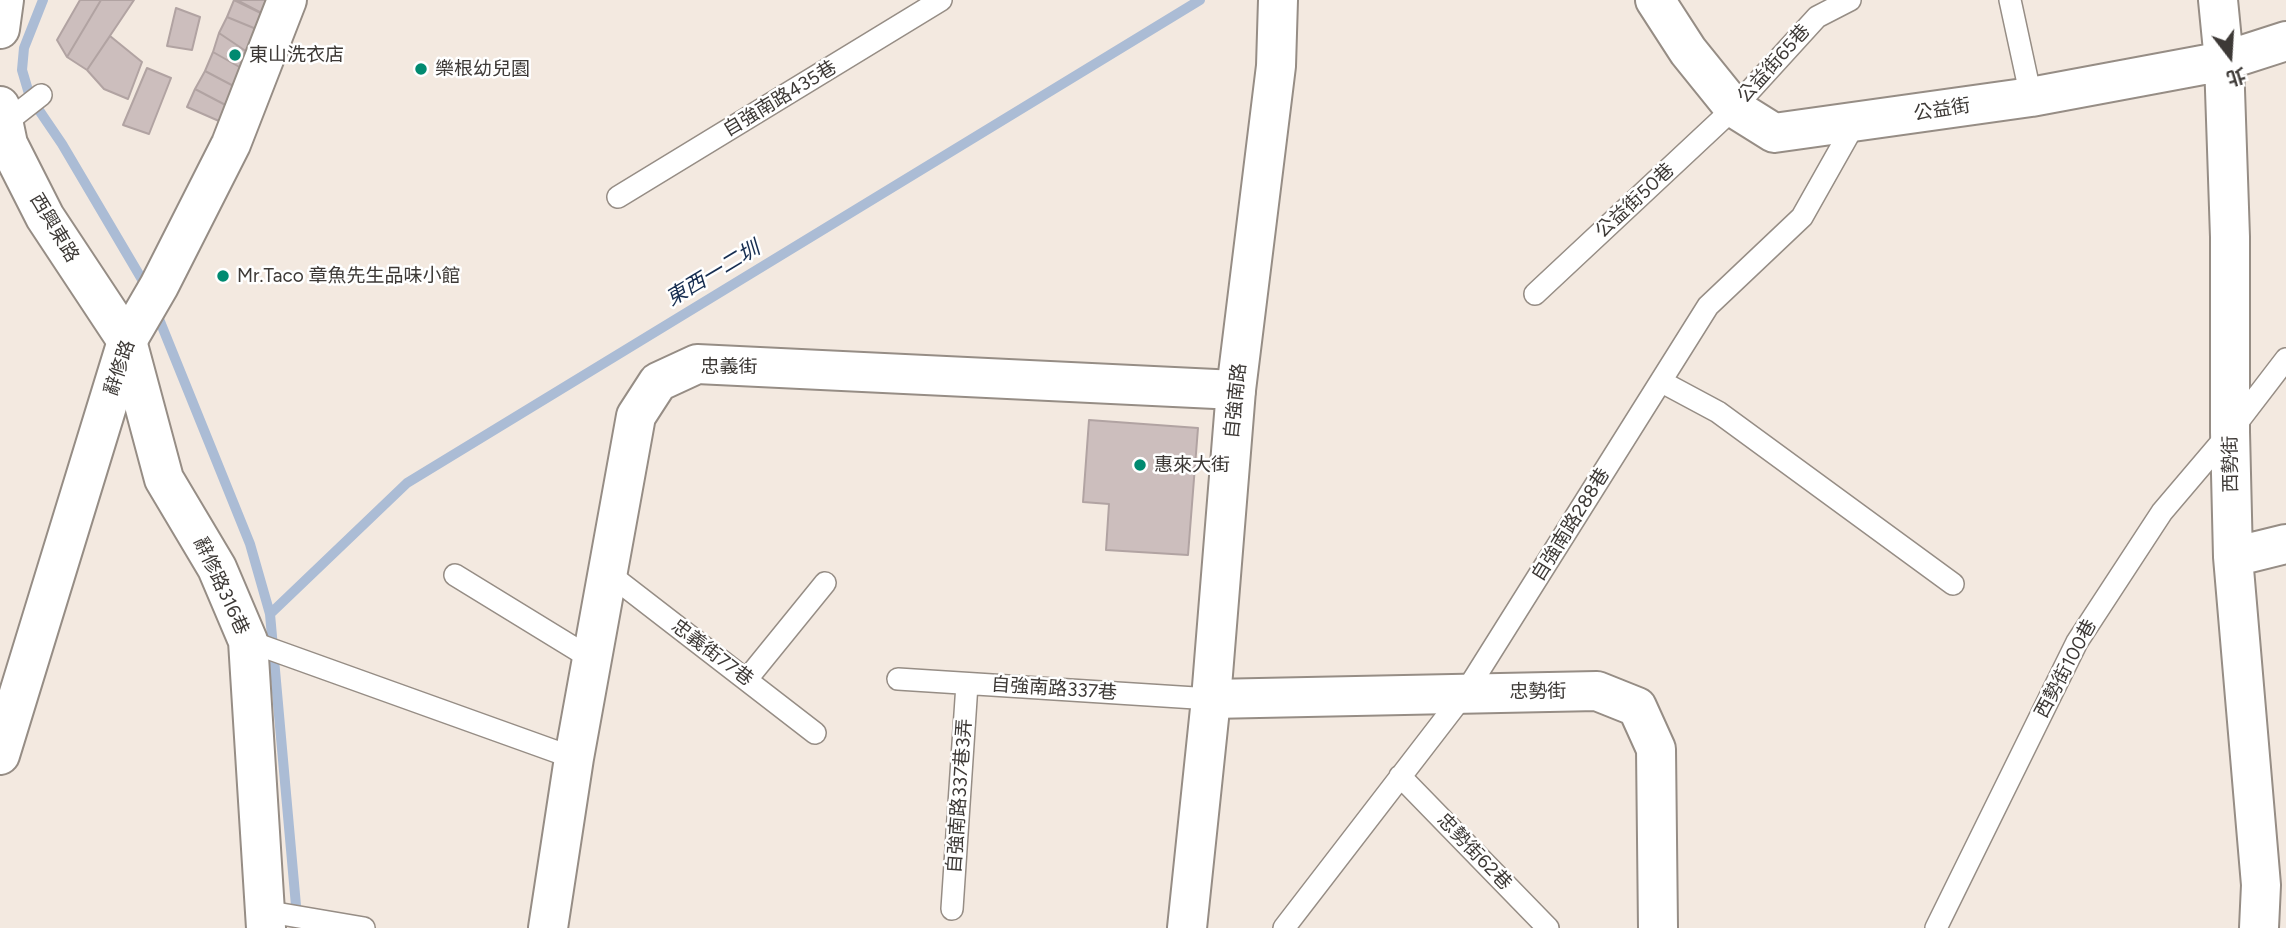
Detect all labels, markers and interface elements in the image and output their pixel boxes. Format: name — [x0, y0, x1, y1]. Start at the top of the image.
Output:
street label: 公益街65巷 — [1733, 20, 1815, 108]
north arrow — [2195, 21, 2265, 91]
place label: 東山洗衣店 — [249, 44, 344, 66]
marker: 東山洗衣店 — [227, 47, 243, 63]
street label: 自強南路435巷 — [719, 56, 841, 142]
place label: 樂根幼兒園 — [435, 58, 530, 80]
marker: 樂根幼兒園 — [413, 61, 429, 77]
text: 北 — [2224, 63, 2249, 90]
street label: 公益街 — [1912, 94, 1972, 126]
street label: 公益街50巷 — [1591, 159, 1679, 243]
street label: 西興東路 — [25, 190, 83, 266]
water label: 東西一二圳 — [662, 236, 764, 312]
place label: Mr.Taco 章魚先生品味小館 — [237, 265, 460, 287]
marker: Mr.Taco 章魚先生品味小館 — [215, 268, 231, 284]
street label: 辭修路 — [100, 337, 140, 399]
street label: 忠義街 — [701, 356, 757, 378]
street label: 自強南路 — [1221, 362, 1251, 440]
street label: 西勢街 — [2219, 435, 2243, 493]
place label: 惠來大街 — [1154, 454, 1230, 476]
marker: 惠來大街 — [1132, 457, 1148, 473]
street label: 自強南路288巷 — [1527, 464, 1615, 586]
street label: 辭修路316巷 — [188, 534, 254, 638]
street label: 忠義街77巷 — [667, 615, 757, 691]
street label: 西勢街100巷 — [2031, 616, 2101, 722]
street label: 自強南路337巷 — [990, 673, 1118, 705]
street label: 忠勢街 — [1509, 680, 1567, 704]
street label: 自強南路337巷3弄 — [943, 718, 977, 874]
street label: 忠勢街62巷 — [1432, 809, 1516, 895]

